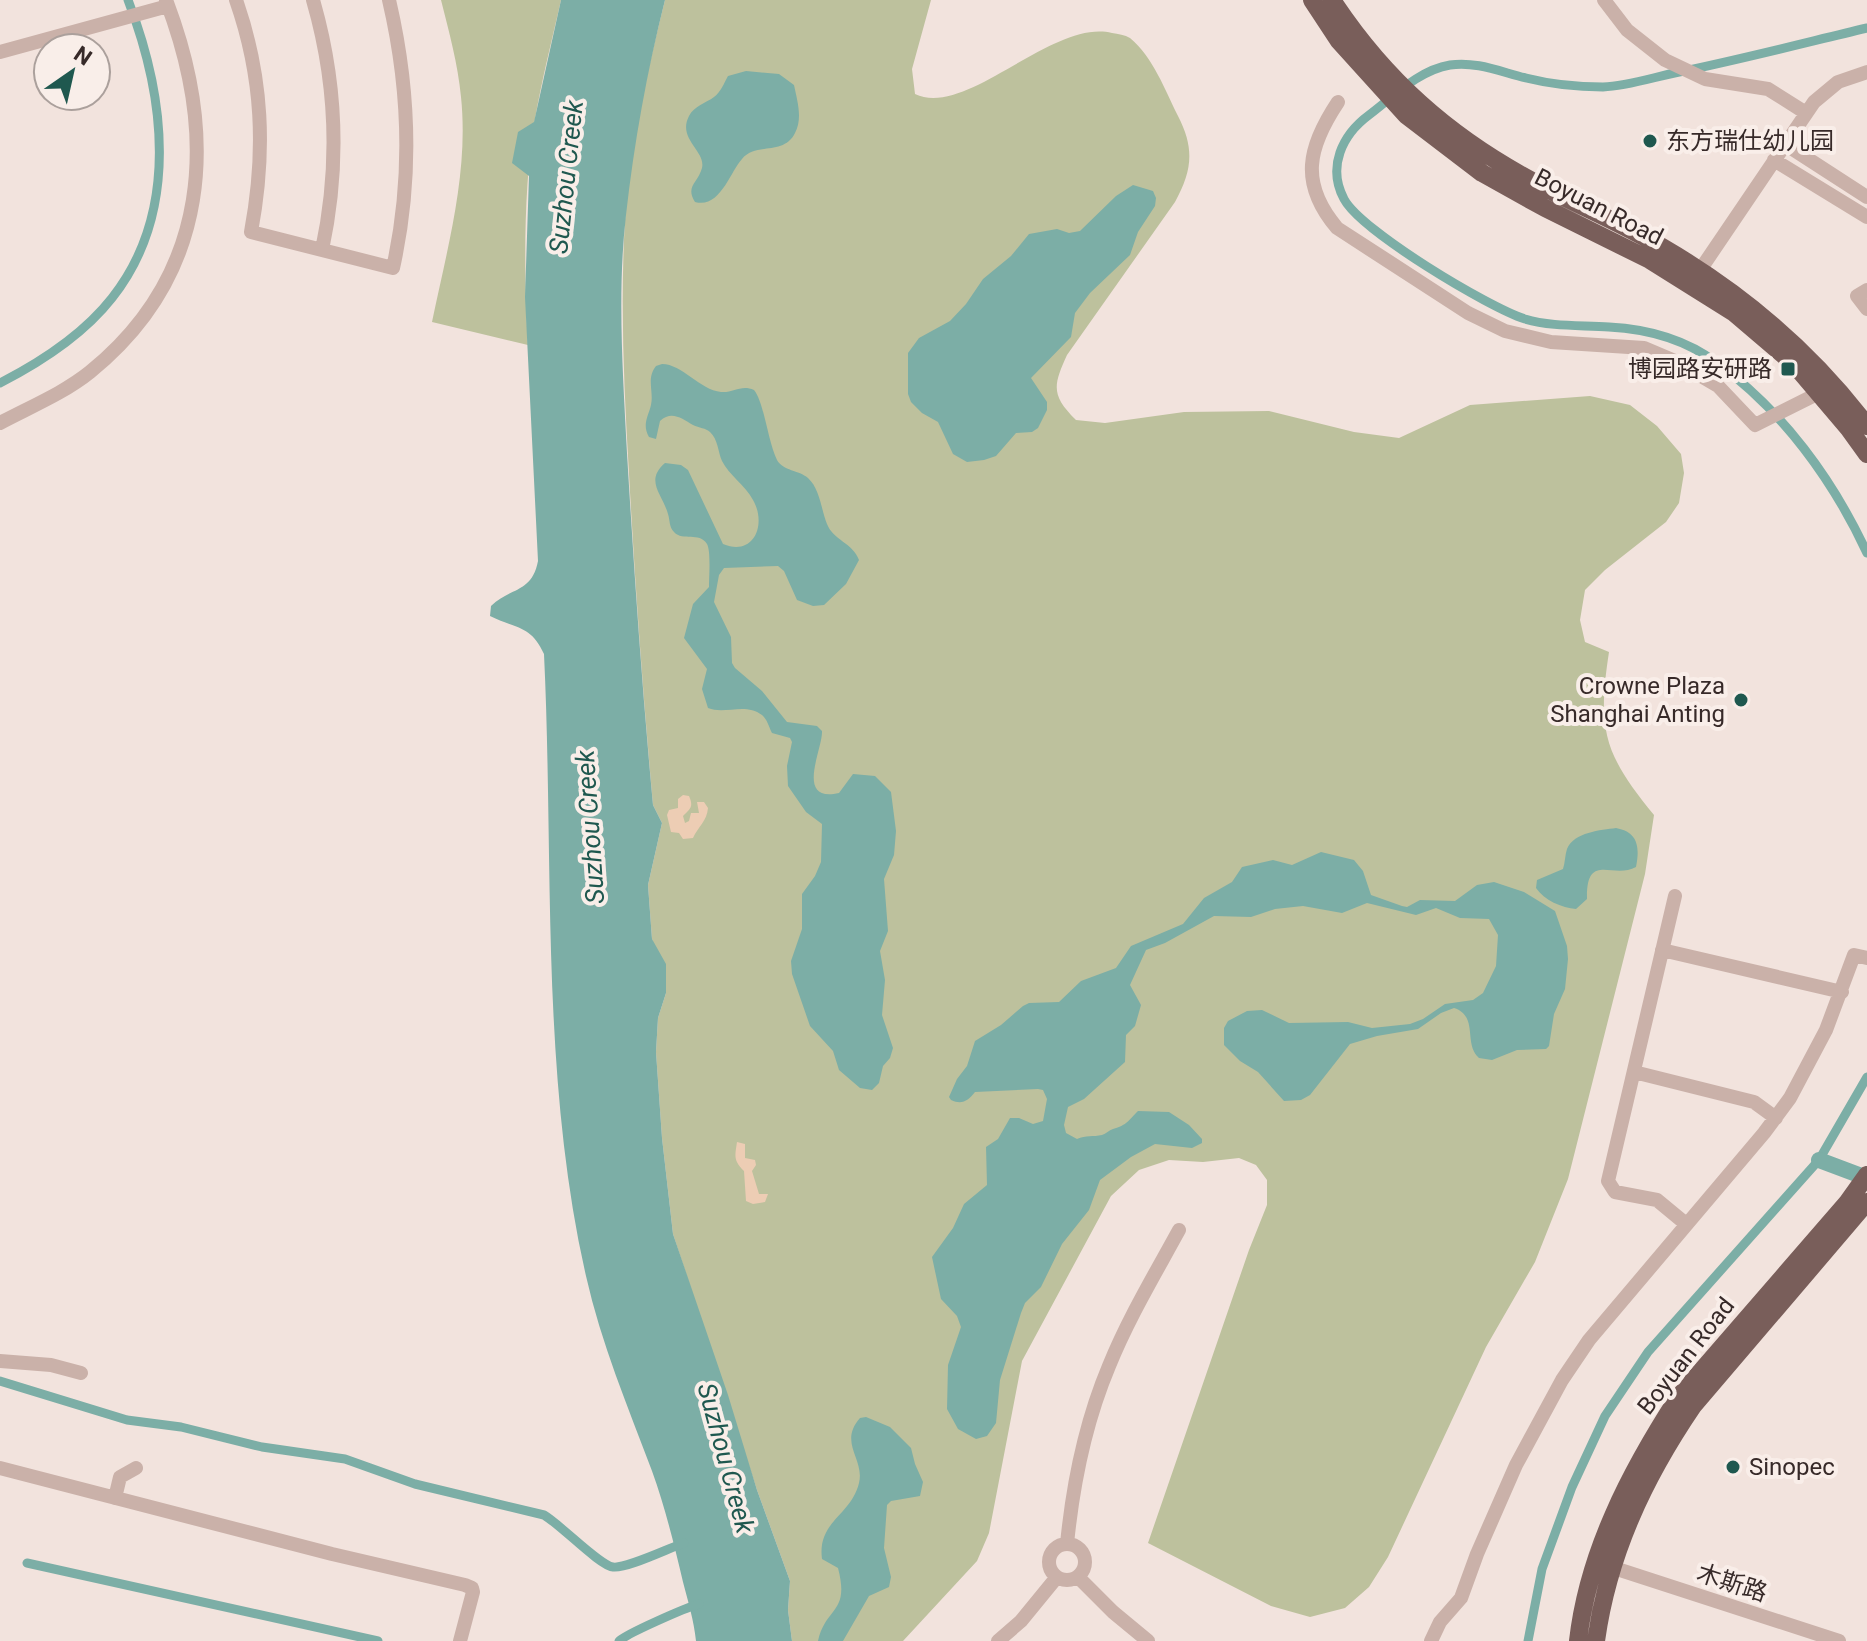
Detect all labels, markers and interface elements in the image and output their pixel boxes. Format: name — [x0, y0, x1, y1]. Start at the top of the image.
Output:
north arrow — [32, 32, 112, 112]
text: N — [69, 41, 96, 71]
water label: Suzhou Creek — [543, 98, 589, 255]
place label: 东方瑞仕幼儿园 — [1666, 127, 1834, 155]
marker: 东方瑞仕幼儿园 — [1641, 132, 1659, 150]
street label: Boyuan Road — [1530, 163, 1668, 251]
place label: 博园路安研路 — [1628, 355, 1772, 383]
marker: 博园路安研路 — [1779, 360, 1797, 378]
place label: Crowne Plaza Shanghai Anting — [1550, 672, 1725, 728]
marker: Crowne Plaza Shanghai Anting — [1732, 691, 1750, 709]
water label: Suzhou Creek — [570, 748, 610, 905]
street label: Boyuan Road — [1632, 1292, 1740, 1420]
water label: Suzhou Creek — [692, 1380, 761, 1538]
place label: Sinopec — [1749, 1453, 1835, 1481]
marker: Sinopec — [1724, 1458, 1742, 1476]
street label: 木斯路 — [1693, 1559, 1771, 1607]

